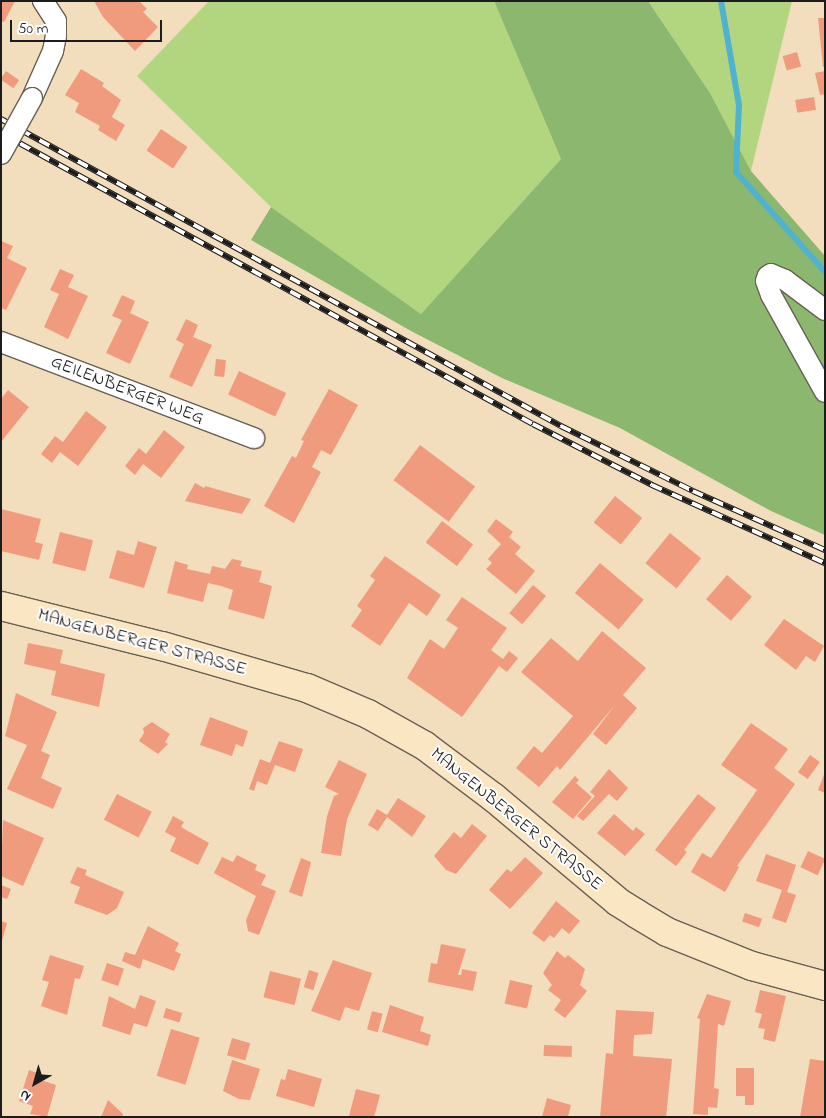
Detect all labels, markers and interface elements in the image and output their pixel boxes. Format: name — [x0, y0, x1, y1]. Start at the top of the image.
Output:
scale bar — [12, 10, 165, 42]
text: 50 m — [18, 18, 48, 40]
street label: GEILENBERGER WEG — [47, 352, 207, 430]
street label: MANGENBERGER STRASSE — [35, 605, 249, 681]
street label: MANGENBERGER STRASSE — [426, 744, 606, 896]
north arrow — [10, 1058, 60, 1108]
text: N — [15, 1084, 36, 1106]

